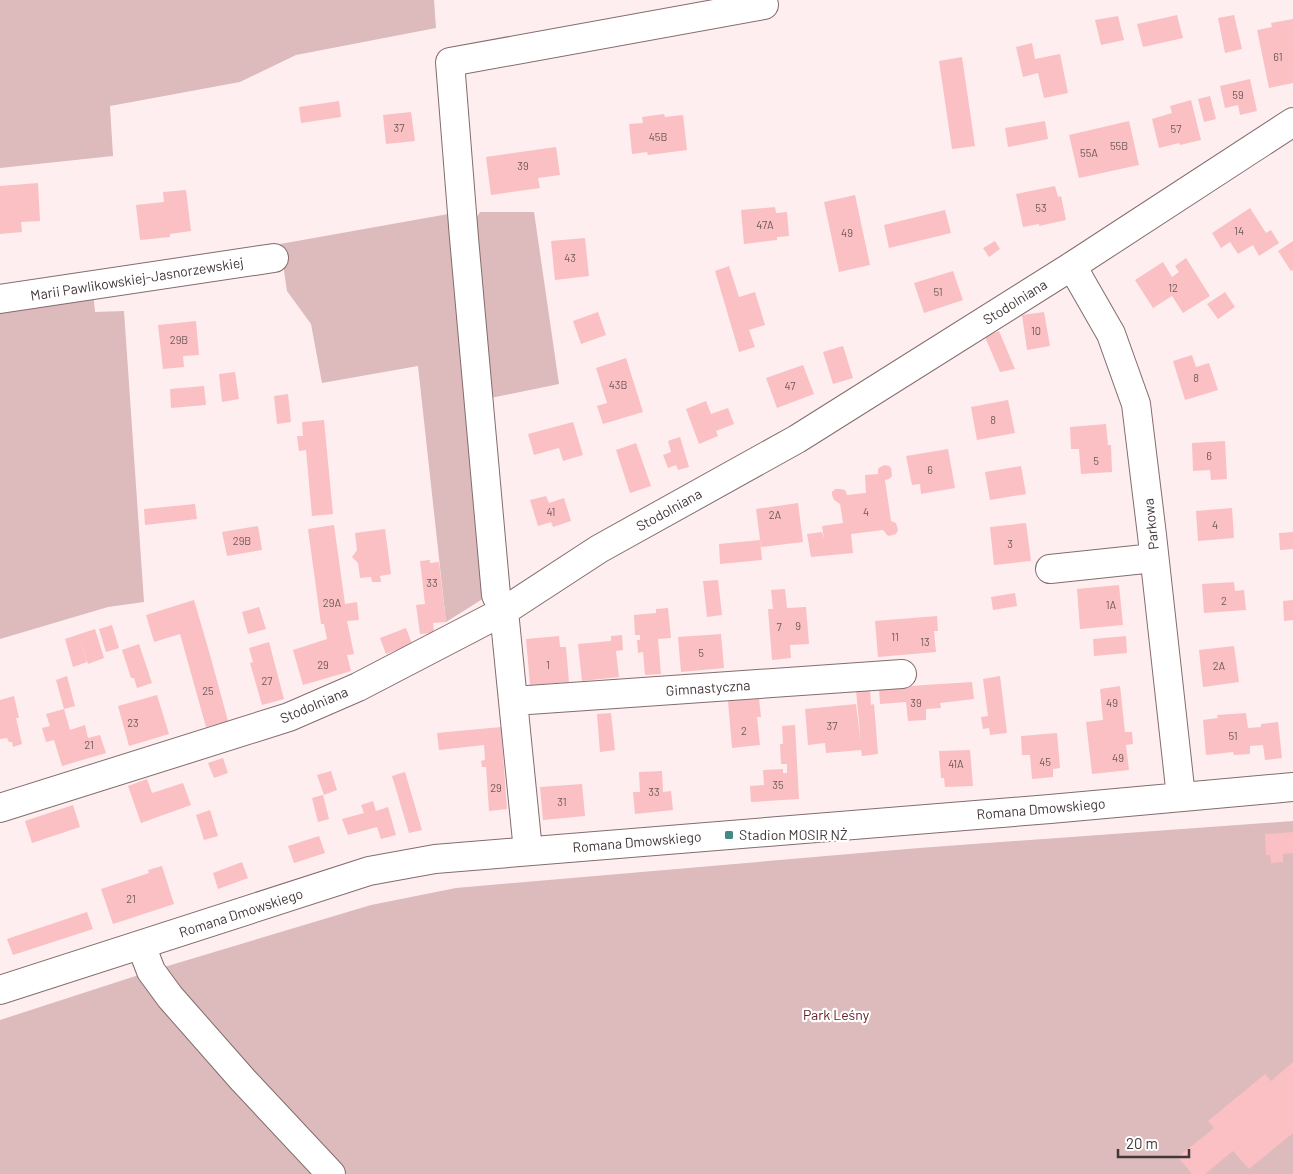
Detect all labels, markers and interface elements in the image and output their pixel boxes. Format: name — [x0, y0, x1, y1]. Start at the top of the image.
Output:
house number: 61 — [1273, 50, 1283, 63]
house number: 59 — [1232, 88, 1244, 101]
house number: 37 — [394, 121, 404, 134]
house number: 57 — [1171, 122, 1181, 135]
house number: 45B — [649, 130, 667, 143]
house number: 55B — [1110, 139, 1128, 152]
house number: 55A — [1080, 146, 1098, 159]
house number: 39 — [517, 159, 529, 172]
house number: 53 — [1035, 201, 1047, 214]
house number: 47A — [756, 218, 774, 231]
house number: 14 — [1234, 224, 1244, 237]
house number: 49 — [841, 226, 853, 239]
house number: 43 — [564, 251, 576, 264]
street label: Marii Pawlikowskiej-Jasnorzewskiej — [29, 253, 245, 304]
street label: Stodolniana — [980, 275, 1050, 328]
house number: 12 — [1168, 281, 1178, 294]
house number: 51 — [933, 285, 943, 298]
house number: 10 — [1031, 324, 1041, 337]
house number: 29B — [170, 333, 188, 346]
house number: 8 — [1193, 371, 1199, 384]
house number: 43B — [609, 378, 627, 391]
house number: 47 — [785, 379, 795, 392]
house number: 8 — [990, 413, 996, 426]
house number: 6 — [1206, 449, 1212, 462]
house number: 5 — [1093, 454, 1099, 467]
house number: 6 — [927, 463, 933, 476]
street label: Stodolniana — [633, 485, 704, 534]
street label: Parkowa — [1139, 497, 1162, 551]
house number: 41 — [547, 505, 555, 518]
house number: 4 — [863, 505, 869, 518]
house number: 2A — [769, 508, 782, 521]
house number: 4 — [1212, 518, 1218, 531]
house number: 29B — [233, 534, 251, 547]
house number: 3 — [1007, 537, 1013, 550]
house number: 33 — [426, 576, 438, 589]
house number: 2 — [1221, 594, 1227, 607]
house number: 29A — [323, 596, 341, 609]
house number: 1A — [1106, 598, 1117, 611]
house number: 9 — [795, 619, 801, 632]
house number: 7 — [776, 620, 782, 633]
house number: 11 — [891, 630, 899, 643]
house number: 13 — [920, 635, 930, 648]
house number: 5 — [698, 646, 704, 659]
house number: 29 — [317, 658, 329, 671]
house number: 1 — [546, 658, 550, 671]
house number: 2A — [1213, 659, 1226, 672]
house number: 27 — [261, 674, 273, 687]
street label: Gimnastyczna — [665, 676, 751, 699]
street label: Stodolniana — [277, 683, 350, 726]
house number: 25 — [202, 684, 214, 697]
house number: 39 — [910, 696, 922, 709]
house number: 49 — [1106, 696, 1118, 709]
house number: 23 — [127, 716, 139, 729]
house number: 37 — [827, 719, 837, 732]
house number: 2 — [741, 724, 747, 737]
house number: 51 — [1228, 729, 1238, 742]
house number: 21 — [84, 738, 94, 751]
house number: 49 — [1112, 751, 1124, 764]
house number: 45 — [1039, 755, 1051, 768]
house number: 41A — [948, 757, 964, 770]
house number: 35 — [772, 778, 784, 791]
house number: 29 — [490, 781, 502, 794]
house number: 33 — [648, 785, 660, 798]
street label: Romana Dmowskiego — [976, 794, 1106, 823]
house number: 31 — [557, 795, 567, 808]
place label: Stadion MOSIR NŻ — [739, 826, 848, 843]
street label: Romana Dmowskiego — [572, 827, 702, 856]
marker: Stadion MOSIR NŻ — [723, 829, 735, 841]
street label: Romana Dmowskiego — [177, 884, 305, 941]
house number: 21 — [126, 892, 136, 905]
park label: Park Leśny — [803, 1006, 870, 1023]
scale bar — [1118, 1126, 1189, 1158]
text: 20 m — [1126, 1134, 1158, 1152]

